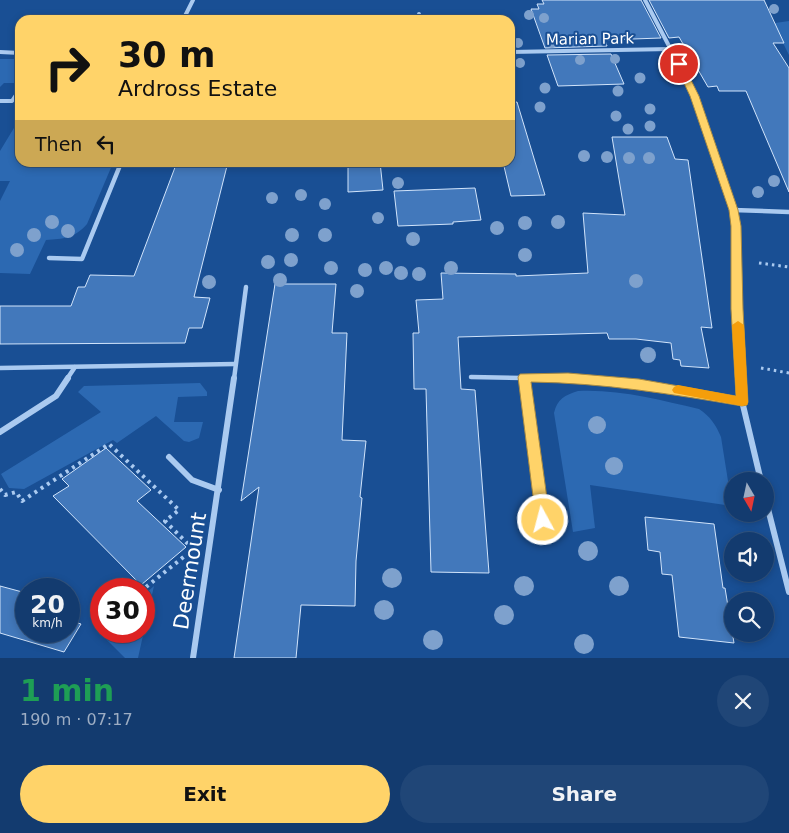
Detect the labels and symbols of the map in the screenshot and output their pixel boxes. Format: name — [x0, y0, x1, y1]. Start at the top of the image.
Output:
street label: Marian Park — [546, 29, 635, 49]
pin — [658, 43, 700, 85]
north arrow — [724, 472, 774, 522]
position arrow — [516, 493, 568, 545]
street label: Deermount — [169, 511, 211, 631]
speed limit sign: 30 — [90, 578, 155, 643]

